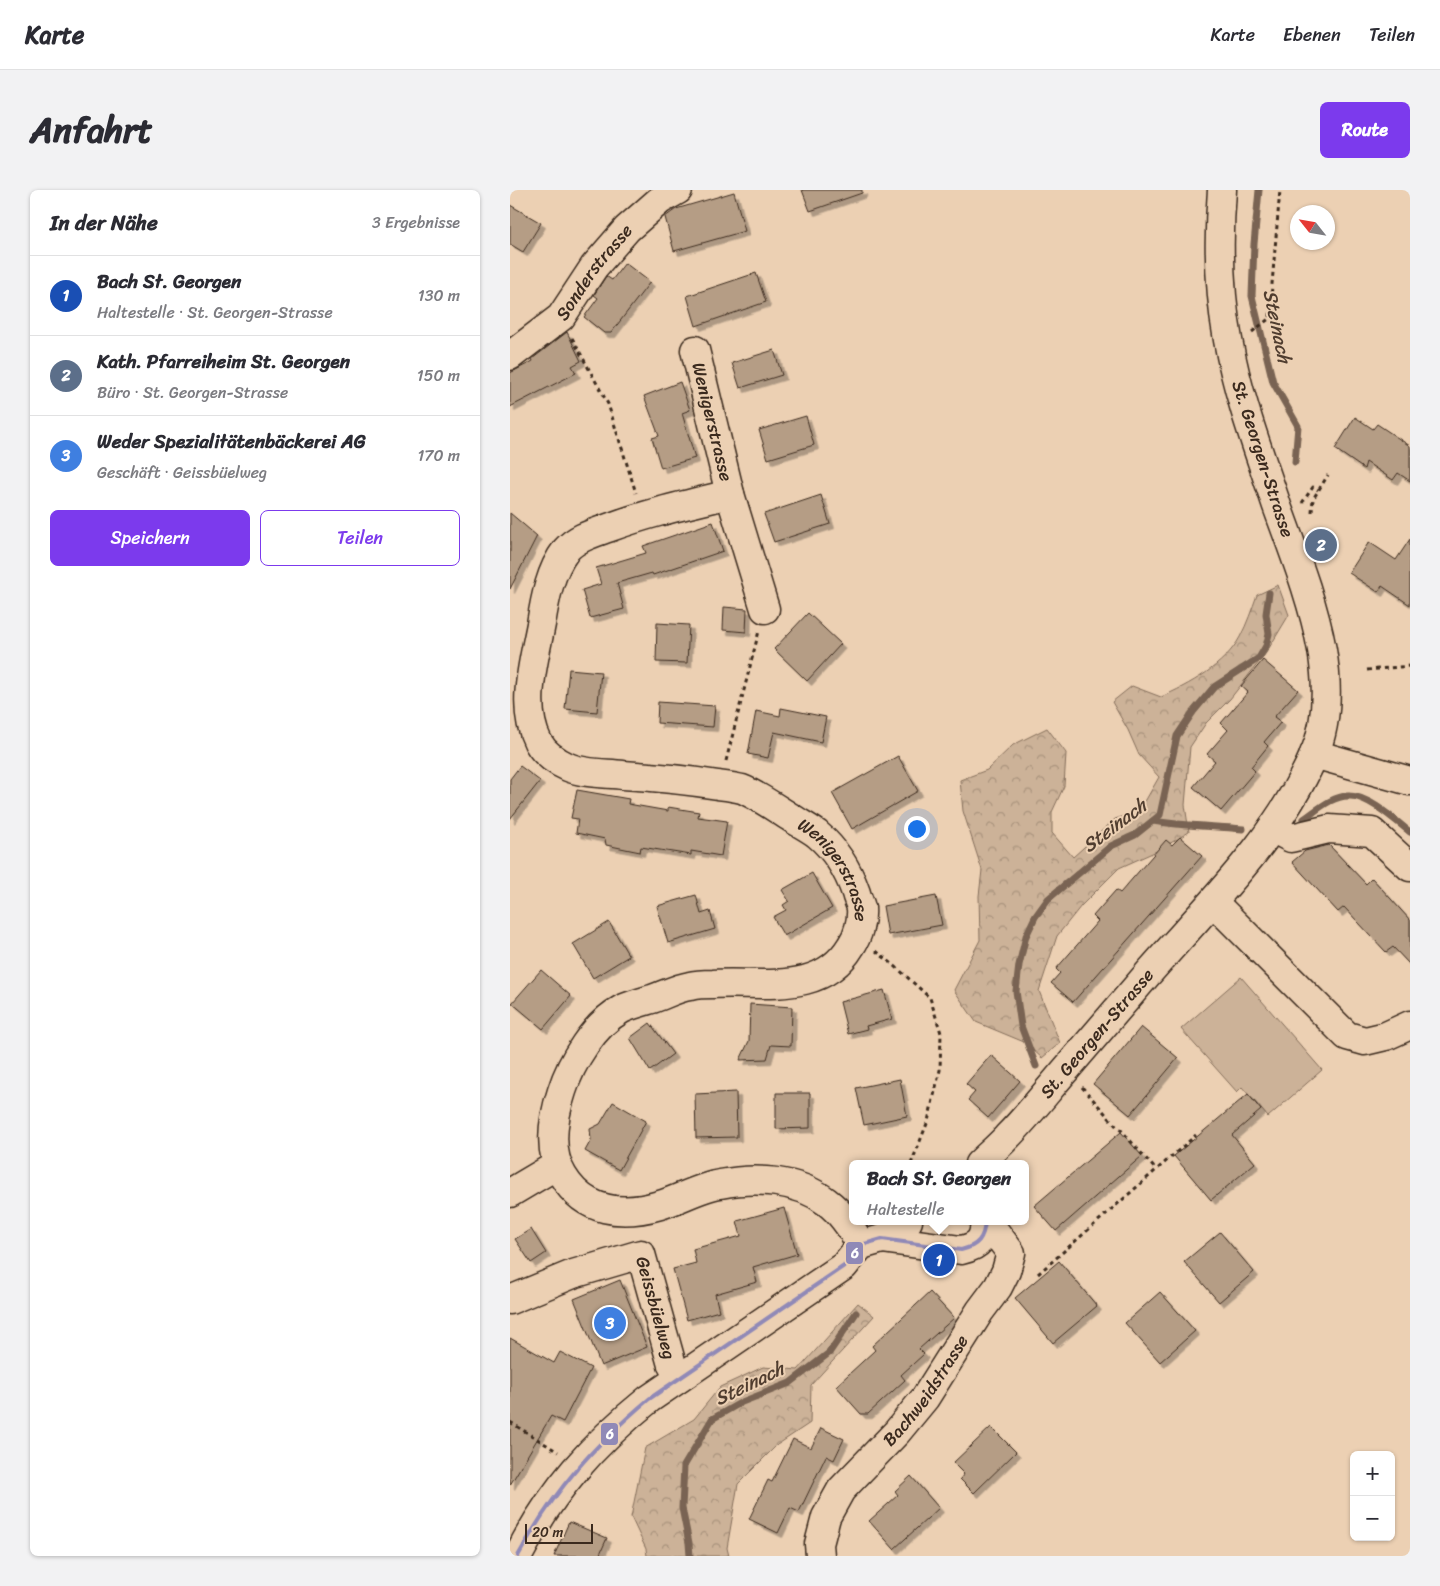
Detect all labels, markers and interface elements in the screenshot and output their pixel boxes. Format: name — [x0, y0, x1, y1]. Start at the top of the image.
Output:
text: Karte — [25, 14, 84, 56]
text: Karte — [1211, 19, 1255, 51]
text: Ebenen — [1283, 19, 1341, 51]
text: Teilen — [1369, 19, 1415, 51]
text: Anfahrt — [30, 99, 153, 161]
button: Route — [1320, 102, 1410, 158]
text: In der Nähe — [50, 204, 158, 242]
north arrow — [1290, 205, 1335, 250]
text: 3 Ergebnisse — [372, 208, 460, 237]
street label: Sonderstrasse — [547, 216, 641, 327]
text: Bach St. Georgen — [97, 265, 241, 298]
text: 1 — [63, 281, 69, 310]
text: 130 m — [418, 281, 460, 310]
water label: Steinach — [1254, 286, 1302, 368]
text: Haltestelle · St. Georgen-Strasse — [97, 298, 333, 327]
text: Kath. Pfarreiheim St. Georgen — [97, 345, 350, 378]
street label: Wenigerstrasse — [683, 359, 742, 485]
text: 2 — [61, 361, 71, 390]
text: 150 m — [417, 361, 460, 390]
street label: St. Georgen-Strasse — [1223, 376, 1303, 542]
text: Büro · St. Georgen-Strasse — [97, 378, 288, 407]
text: Weder Spezialitätenbäckerei AG — [97, 425, 365, 458]
text: 3 — [62, 441, 70, 470]
text: 170 m — [417, 441, 460, 470]
text: Geschäft · Geissbüelweg — [97, 458, 267, 487]
button: Speichern — [50, 510, 250, 566]
button: Teilen — [260, 510, 460, 566]
pin: 2 — [1305, 526, 1337, 564]
water label: Steinach — [1075, 789, 1156, 861]
street label: Wenigerstrasse — [791, 809, 878, 923]
your location — [904, 816, 930, 842]
street label: St. Georgen-Strasse — [1031, 961, 1162, 1106]
popup — [849, 1160, 1029, 1225]
text: Bach St. Georgen — [867, 1162, 1011, 1195]
text: Haltestelle — [867, 1195, 945, 1224]
line badge: 6 — [845, 1241, 864, 1265]
text: 6 — [850, 1241, 859, 1266]
pin: 1 — [923, 1241, 955, 1279]
street label: Geissbüelweg — [626, 1253, 686, 1363]
pin: 3 — [594, 1304, 626, 1342]
street label: Bachweidstrasse — [875, 1328, 977, 1454]
water label: Steinach — [709, 1351, 792, 1415]
line badge: 6 — [600, 1422, 619, 1446]
text: 6 — [605, 1422, 614, 1447]
map controls — [1350, 1451, 1395, 1541]
button: + — [1350, 1451, 1395, 1496]
button: − — [1350, 1496, 1395, 1541]
text: 20 m — [532, 1520, 563, 1545]
scale bar — [525, 1521, 592, 1544]

